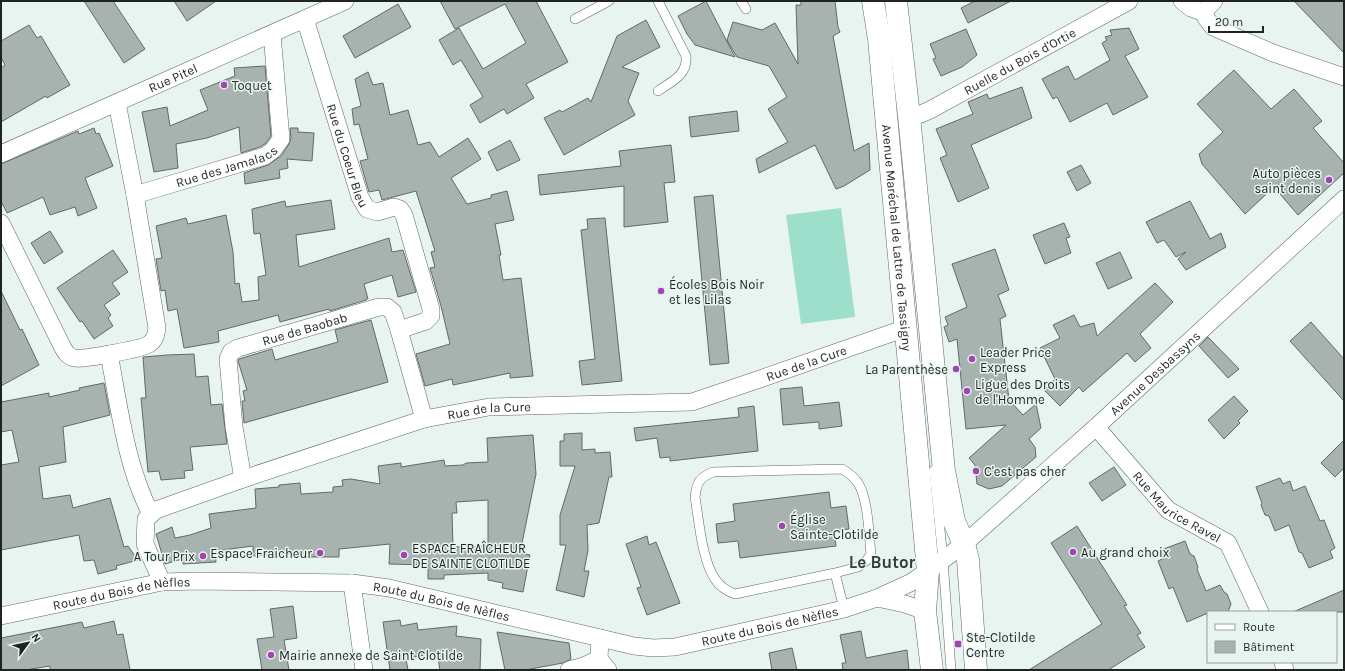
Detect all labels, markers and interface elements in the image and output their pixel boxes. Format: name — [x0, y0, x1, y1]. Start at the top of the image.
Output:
scale bar — [1209, 8, 1263, 34]
text: 20 m — [1215, 15, 1243, 29]
street label: Ruelle du Bois d'Ortie — [961, 25, 1079, 98]
street label: Rue Pitel — [146, 61, 200, 95]
place label: Toquet — [232, 78, 272, 94]
marker: Toquet — [219, 80, 229, 90]
street label: Rue du Coeur Bleu — [324, 102, 371, 210]
street label: Avenue Maréchal de Lattre de Tassigny — [879, 124, 915, 352]
street label: Rue des Jamalacs — [174, 142, 281, 190]
place label: Auto pièces saint denis — [1252, 166, 1321, 196]
marker: Auto pièces saint denis — [1324, 175, 1334, 185]
place label: Écoles Bois Noir et les Lilas — [669, 275, 764, 307]
marker: Écoles Bois Noir et les Lilas — [656, 286, 666, 296]
street label: Rue de Baobab — [260, 310, 349, 349]
street label: Avenue Desbassyns — [1107, 328, 1203, 418]
street label: Rue de la Cure — [764, 342, 849, 384]
place label: Leader Price Express — [980, 345, 1052, 375]
marker: Leader Price Express — [967, 354, 977, 364]
place label: La Parenthèse — [865, 362, 948, 377]
marker: La Parenthèse — [951, 364, 961, 374]
place label: Ligue des Droits de l'Homme — [975, 377, 1070, 407]
marker: Ligue des Droits de l'Homme — [962, 386, 972, 396]
street label: Rue de la Cure — [446, 399, 531, 423]
place label: C'est pas cher — [984, 464, 1066, 479]
marker: C'est pas cher — [971, 466, 981, 476]
street label: Rue Maurice Ravel — [1130, 468, 1224, 546]
place label: Église Sainte-Clotilde — [790, 510, 879, 542]
marker: Église Sainte-Clotilde — [777, 521, 787, 531]
place label: ESPACE FRAÎCHEUR DE SAINTE CLOTILDE — [412, 540, 530, 571]
place label: Au grand choix — [1081, 545, 1170, 560]
place label: Espace Fraicheur — [210, 546, 312, 561]
marker: Au grand choix — [1068, 547, 1078, 557]
marker: Espace Fraicheur — [315, 548, 325, 558]
place label: A Tour Prix — [134, 549, 195, 564]
marker: ESPACE FRAÎCHEUR DE SAINTE CLOTILDE — [399, 550, 409, 560]
marker: A Tour Prix — [198, 551, 208, 561]
district label: Le Butor — [849, 552, 916, 572]
street label: Route du Bois de Nèfles — [51, 574, 191, 613]
street label: Route du Bois de Nèfles — [372, 579, 512, 624]
street label: Route du Bois de Nèfles — [700, 603, 840, 649]
legend — [1207, 611, 1337, 663]
text: Route — [1243, 620, 1275, 634]
north arrow — [8, 623, 48, 663]
place label: Ste-Clotilde Centre — [966, 630, 1036, 660]
text: N — [28, 631, 44, 645]
marker: Ste-Clotilde Centre — [953, 639, 963, 649]
text: Bâtiment — [1243, 640, 1295, 654]
place label: Mairie annexe de Saint Clotilde — [279, 648, 463, 663]
marker: Mairie annexe de Saint Clotilde — [266, 650, 276, 660]

